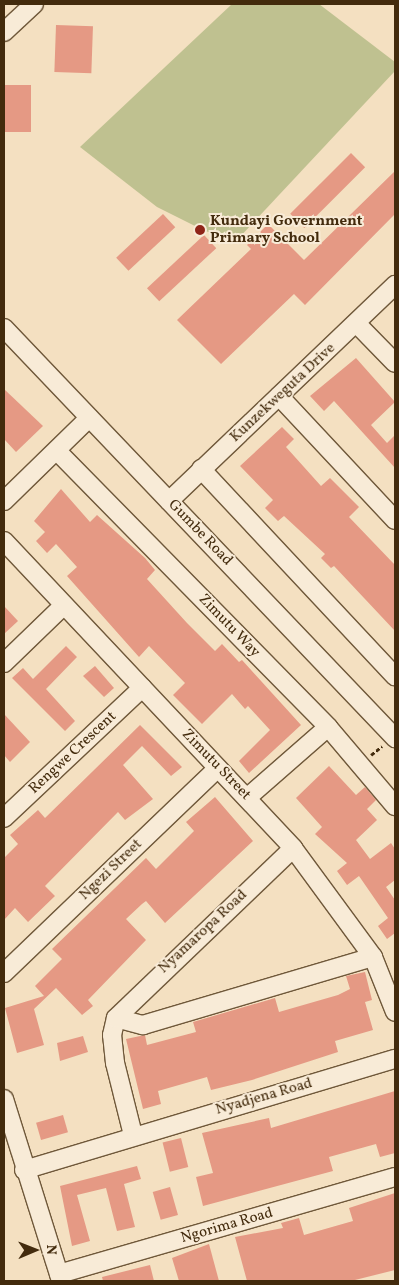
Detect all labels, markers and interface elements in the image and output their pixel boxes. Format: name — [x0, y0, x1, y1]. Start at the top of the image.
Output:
place label: Kundayi Government Primary School — [210, 212, 362, 247]
marker: Kundayi Government Primary School — [194, 224, 206, 236]
street label: Kunzekweguta Drive — [227, 340, 339, 446]
street label: Gumbe Road — [164, 496, 236, 570]
street label: Zimutu Way — [194, 590, 264, 662]
street label: Rengwe Crescent — [26, 708, 120, 798]
street label: Zimutu Street — [178, 726, 254, 804]
street label: Ngezi Street — [76, 836, 146, 904]
street label: Nyamaropa Road — [155, 886, 251, 978]
street label: Nyadjena Road — [214, 1075, 314, 1119]
street label: Ngorima Road — [179, 1204, 275, 1248]
north arrow — [10, 1225, 60, 1275]
text: N — [41, 1244, 60, 1255]

